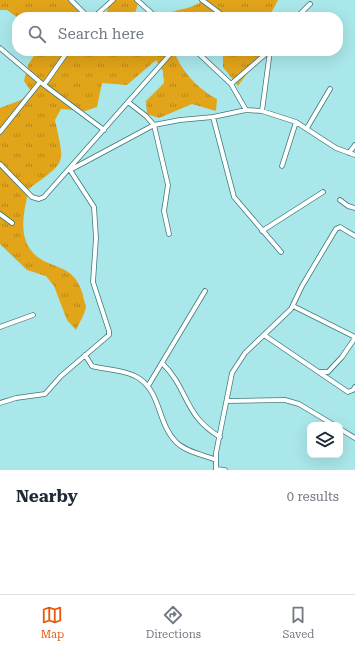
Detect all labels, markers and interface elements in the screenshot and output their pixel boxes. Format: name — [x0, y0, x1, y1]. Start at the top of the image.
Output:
search box — [12, 12, 343, 56]
icon: search — [26, 23, 48, 45]
text: Search here — [58, 25, 144, 43]
map controls — [307, 422, 343, 458]
button: layers — [307, 422, 343, 458]
text: Nearby — [16, 486, 78, 506]
text: 0 results — [287, 489, 339, 504]
tab: Map — [41, 604, 64, 641]
tab: Directions — [146, 604, 201, 641]
tab: Saved — [282, 604, 314, 641]

